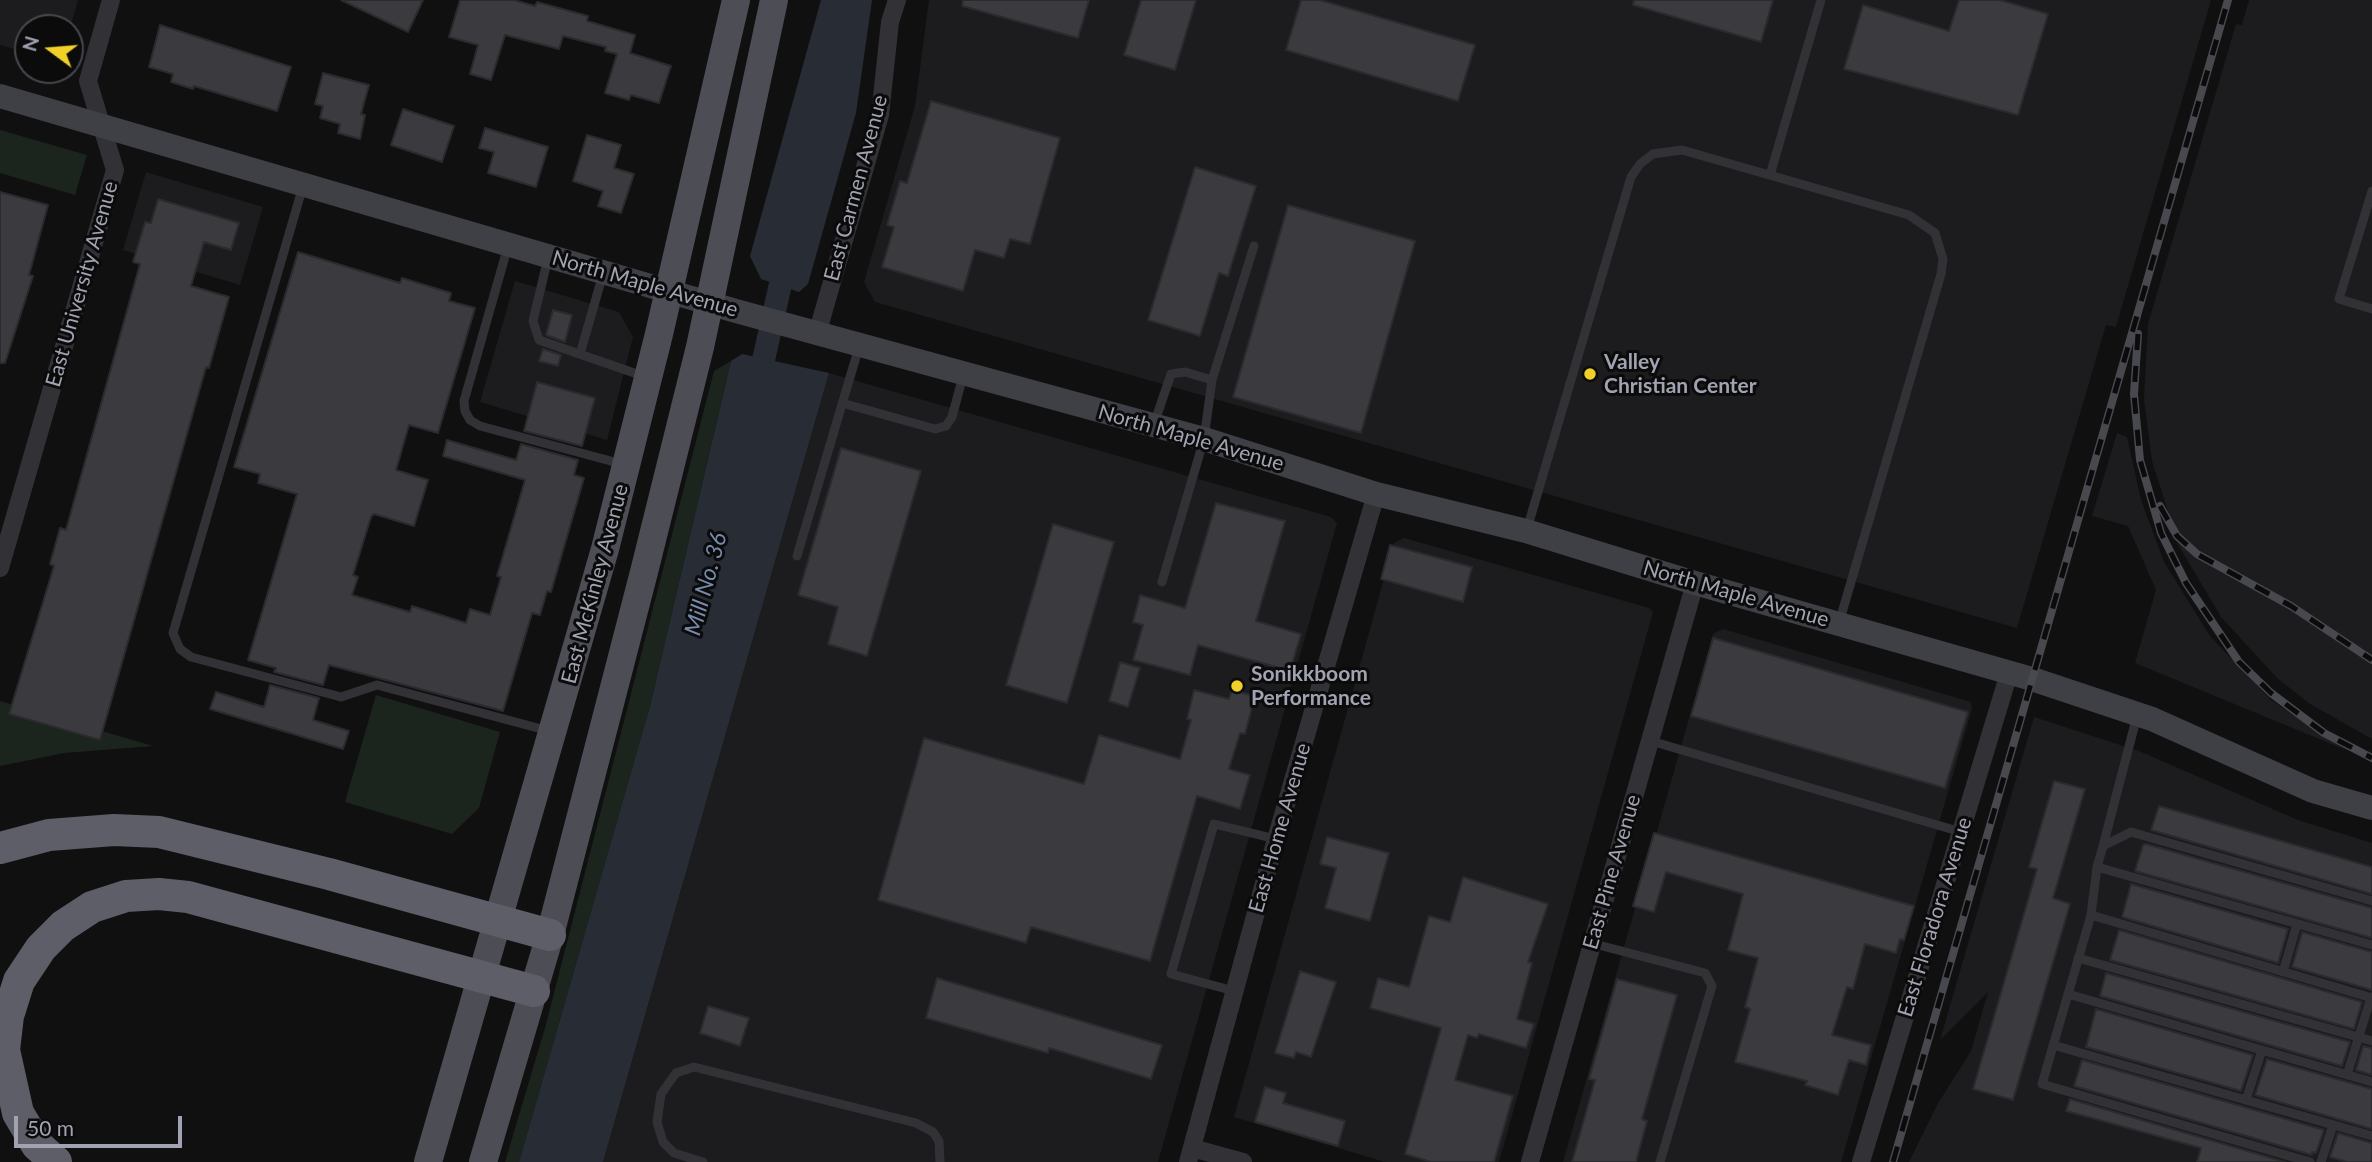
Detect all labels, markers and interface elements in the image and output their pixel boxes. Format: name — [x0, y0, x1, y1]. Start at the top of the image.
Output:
north arrow — [14, 14, 84, 84]
text: N — [17, 33, 43, 54]
street label: East Carmen Avenue — [819, 92, 893, 284]
street label: East University Avenue — [41, 178, 123, 390]
street label: North Maple Avenue — [549, 245, 741, 323]
place label: Valley Christian Center — [1604, 349, 1757, 399]
marker: Valley Christian Center — [1582, 366, 1598, 382]
street label: North Maple Avenue — [1095, 399, 1287, 477]
street label: East McKinley Avenue — [556, 481, 634, 687]
water label: Mill No. 36 — [679, 530, 733, 638]
street label: North Maple Avenue — [1640, 555, 1832, 633]
place label: Sonikkboom Performance — [1251, 661, 1371, 711]
marker: Sonikkboom Performance — [1229, 678, 1245, 694]
street label: East Home Avenue — [1244, 740, 1316, 916]
street label: East Pine Avenue — [1578, 792, 1646, 952]
street label: East Floradora Avenue — [1893, 814, 1977, 1020]
scale bar — [18, 1102, 186, 1146]
text: 50 m — [27, 1115, 74, 1140]

